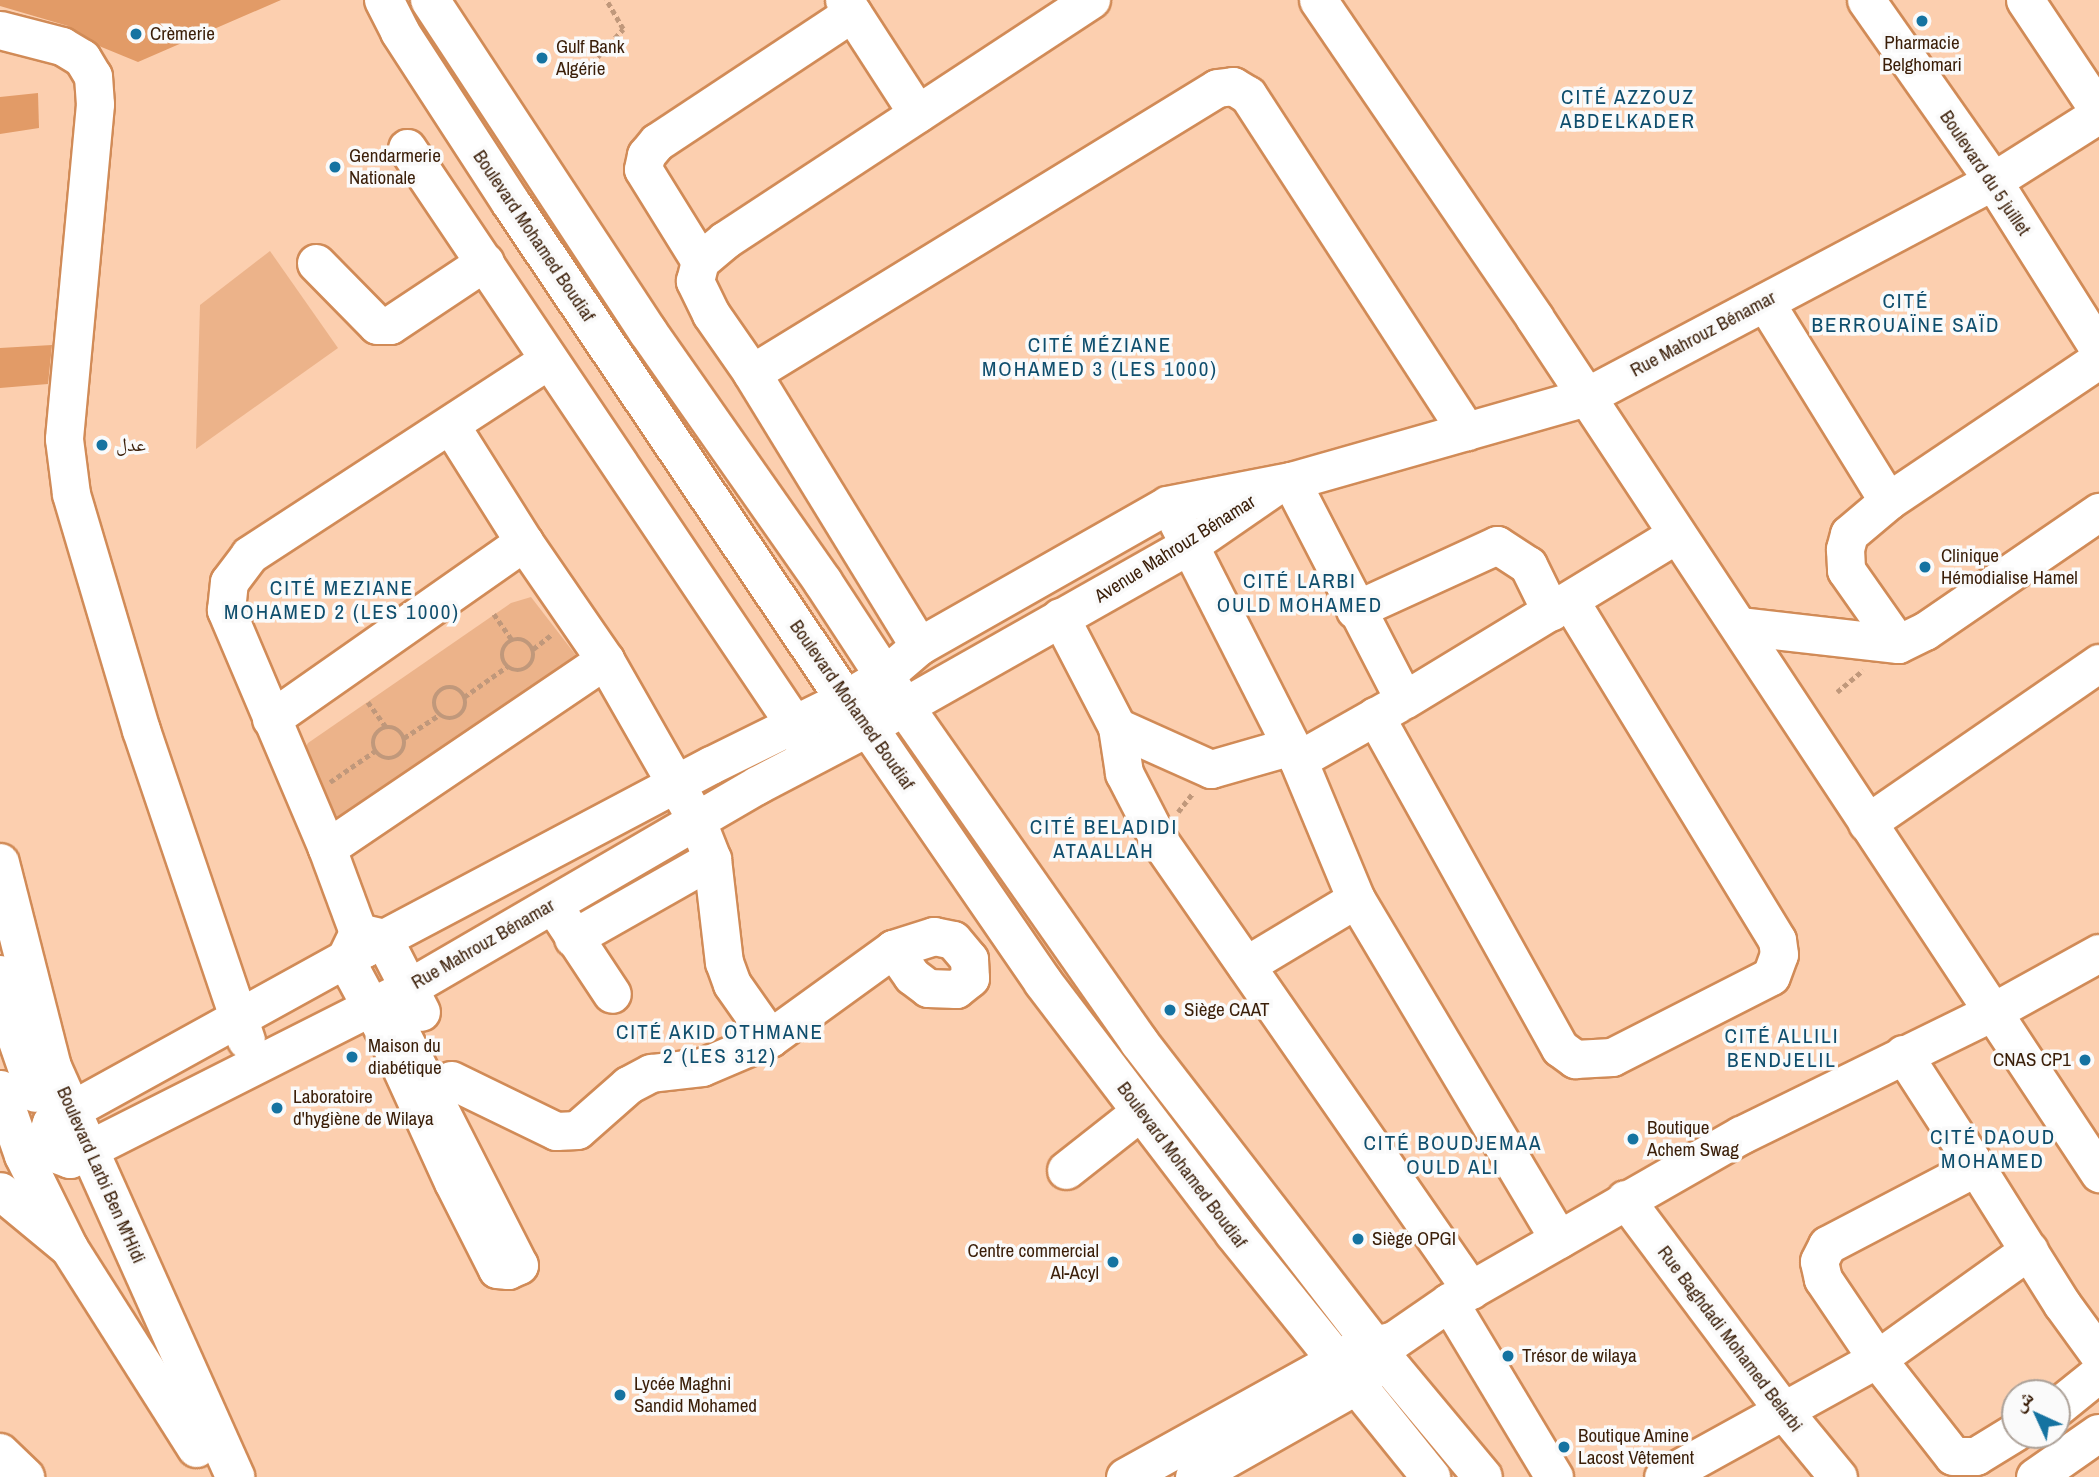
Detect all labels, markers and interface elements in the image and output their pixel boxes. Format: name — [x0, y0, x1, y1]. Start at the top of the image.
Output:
marker: Pharmacie Belghomari — [1914, 13, 1930, 29]
place label: Crèmerie — [150, 23, 215, 45]
marker: Crèmerie — [128, 26, 144, 42]
place label: Pharmacie Belghomari — [1882, 32, 1962, 76]
place label: Gulf Bank Algérie — [556, 36, 624, 80]
marker: Gulf Bank Algérie — [534, 50, 550, 66]
district label: CITÉ AZZOUZ ABDELKADER — [1561, 84, 1695, 134]
street label: Boulevard du 5 juillet — [1935, 106, 2035, 240]
place label: Gendarmerie Nationale — [349, 145, 441, 189]
street label: Boulevard Mohamed Boudiaf — [468, 146, 600, 326]
marker: Gendarmerie Nationale — [327, 159, 343, 175]
street label: Rue Mahrouz Bénamar — [1627, 286, 1779, 382]
district label: CITÉ BERROUAÏNE SAÏD — [1813, 288, 1999, 338]
district label: CITÉ MÉZIANE MOHAMED 3 (LES 1000) — [984, 332, 1216, 382]
place label: عدل — [116, 434, 146, 456]
marker: عدل — [94, 437, 110, 453]
street label: Avenue Mahrouz Bénamar — [1090, 490, 1260, 608]
place label: Clinique Hémodialise Hamel — [1941, 545, 2078, 589]
marker: Clinique Hémodialise Hamel — [1915, 557, 1935, 577]
district label: CITÉ LARBI OULD MOHAMED — [1218, 568, 1382, 618]
district label: CITÉ MEZIANE MOHAMED 2 (LES 1000) — [226, 575, 458, 625]
street label: Boulevard Mohamed Boudiaf — [785, 616, 919, 794]
district label: CITÉ BELADIDI ATAALLAH — [1031, 814, 1177, 864]
street label: Rue Mahrouz Bénamar — [408, 894, 558, 994]
place label: Siège CAAT — [1184, 999, 1269, 1021]
marker: Siège CAAT — [1162, 1002, 1178, 1018]
district label: CITÉ AKID OTHMANE 2 (LES 312) — [618, 1019, 822, 1069]
district label: CITÉ ALLILI BENDJELIL — [1725, 1023, 1839, 1073]
place label: Maison du diabétique — [368, 1035, 442, 1079]
marker: Maison du diabétique — [342, 1047, 362, 1067]
place label: CNAS CP1 — [1993, 1049, 2071, 1071]
marker: CNAS CP1 — [2077, 1052, 2093, 1068]
street label: Boulevard Mohamed Boudiaf — [1112, 1078, 1252, 1252]
street label: Boulevard Larbi Ben M'Hidi — [52, 1083, 150, 1267]
place label: Laboratoire d'hygiène de Wilaya — [293, 1086, 434, 1130]
marker: Laboratoire d'hygiène de Wilaya — [267, 1098, 287, 1118]
place label: Boutique Achem Swag — [1647, 1117, 1739, 1161]
district label: CITÉ DAOUD MOHAMED — [1931, 1124, 2055, 1174]
district label: CITÉ BOUDJEMAA OULD ALI — [1365, 1130, 1541, 1180]
marker: Boutique Achem Swag — [1625, 1131, 1641, 1147]
place label: Siège OPGI — [1372, 1228, 1456, 1250]
marker: Siège OPGI — [1350, 1231, 1366, 1247]
place label: Centre commercial Al-Acyl — [967, 1240, 1099, 1284]
street label: Rue Baghdadi Mohamed Belarbi — [1653, 1242, 1807, 1436]
marker: Centre commercial Al-Acyl — [1105, 1254, 1121, 1270]
place label: Trésor de wilaya — [1522, 1345, 1637, 1367]
marker: Trésor de wilaya — [1500, 1348, 1516, 1364]
place label: Lycée Maghni Sandid Mohamed — [634, 1373, 757, 1417]
north arrow — [2001, 1379, 2071, 1449]
text: ش — [2006, 1384, 2039, 1417]
marker: Lycée Maghni Sandid Mohamed — [612, 1387, 628, 1403]
place label: Boutique Amine Lacost Vêtement — [1578, 1425, 1694, 1469]
marker: Boutique Amine Lacost Vêtement — [1556, 1439, 1572, 1455]

